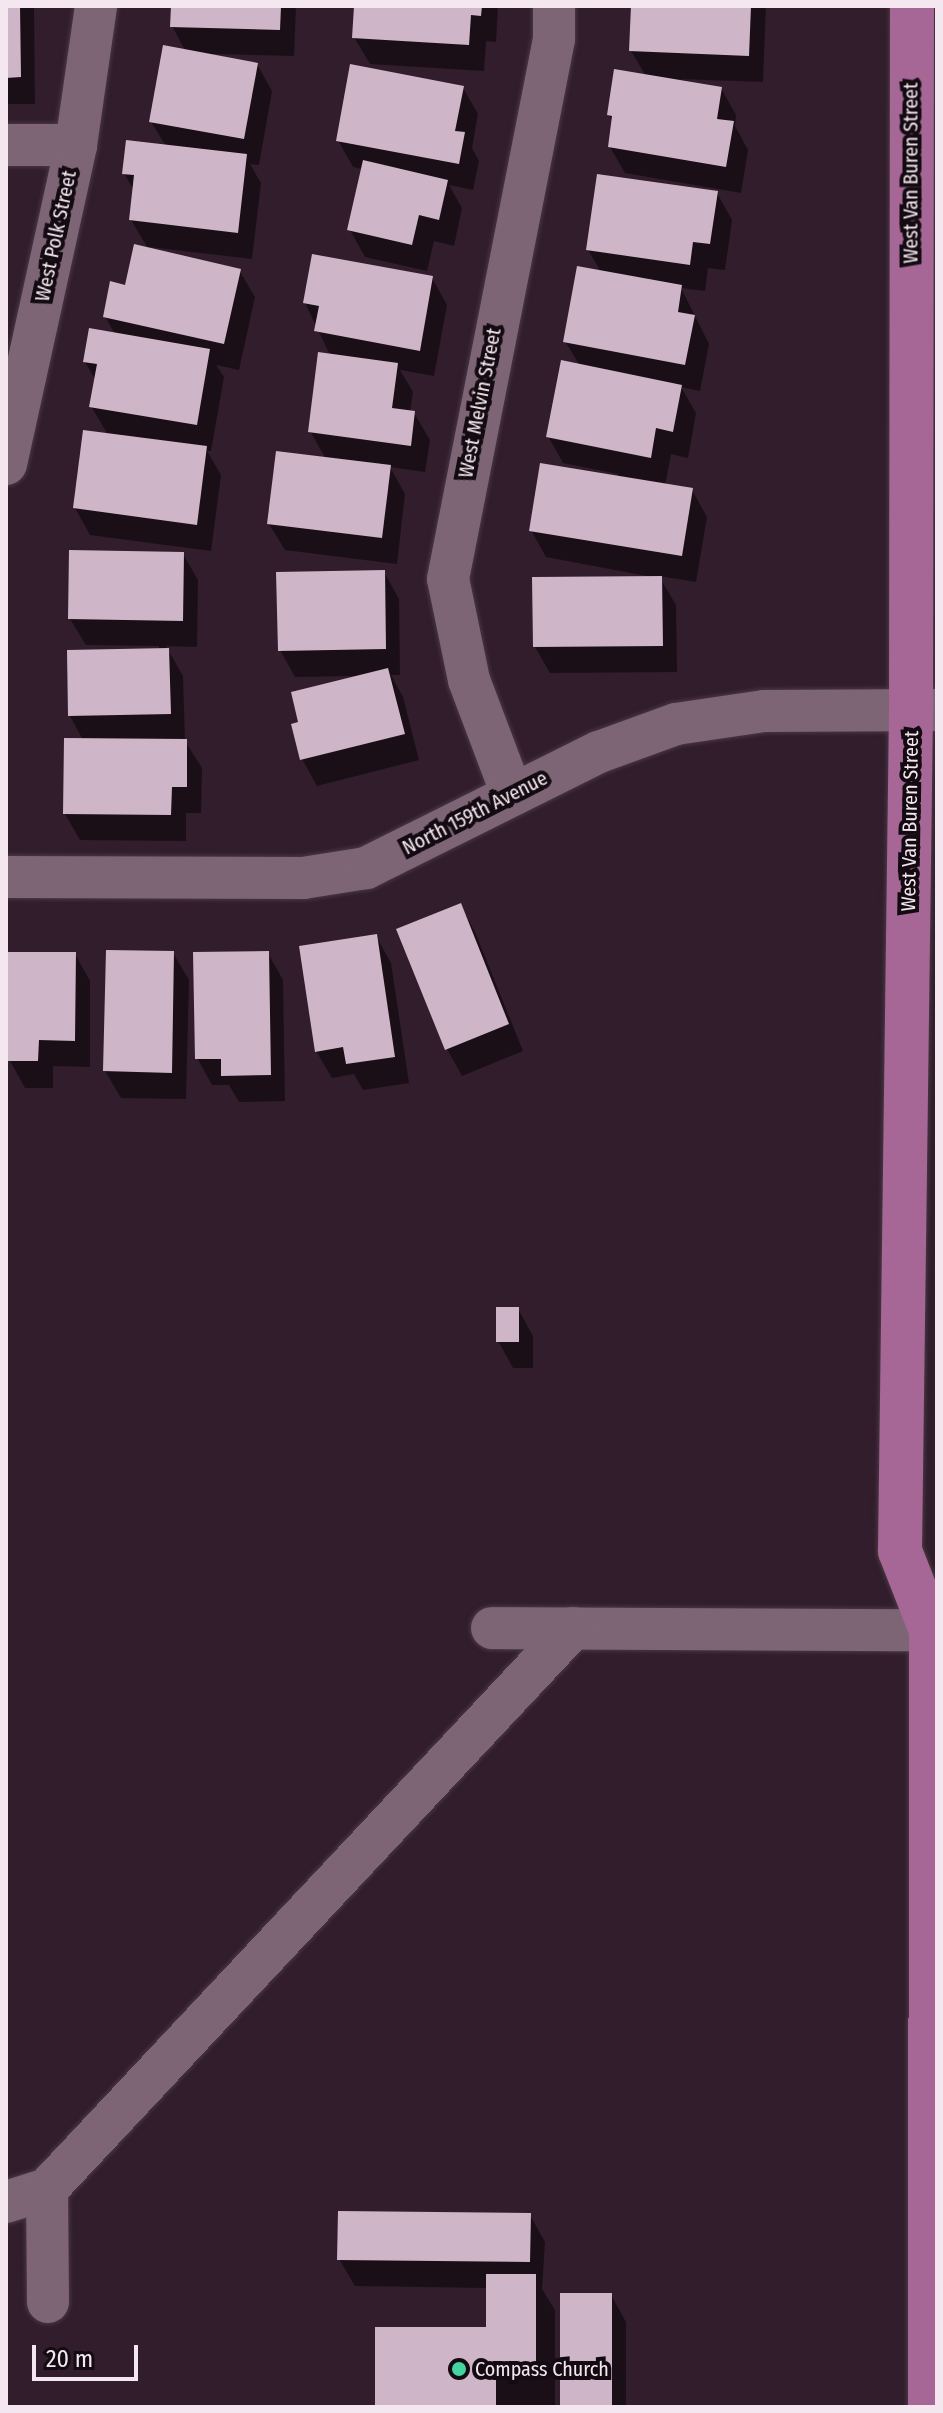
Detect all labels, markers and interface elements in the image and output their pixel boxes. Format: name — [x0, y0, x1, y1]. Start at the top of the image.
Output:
street label: West Van Buren Street — [899, 83, 923, 263]
street label: West Polk Street — [30, 168, 82, 304]
street label: West Melvin Street — [454, 326, 506, 480]
street label: West Van Buren Street — [896, 730, 924, 912]
street label: North 159th Avenue — [398, 766, 552, 860]
scale bar — [36, 2329, 142, 2379]
text: 20 m — [46, 2345, 93, 2373]
place label: Compass Church — [475, 2357, 609, 2381]
marker: Compass Church — [450, 2360, 468, 2378]

